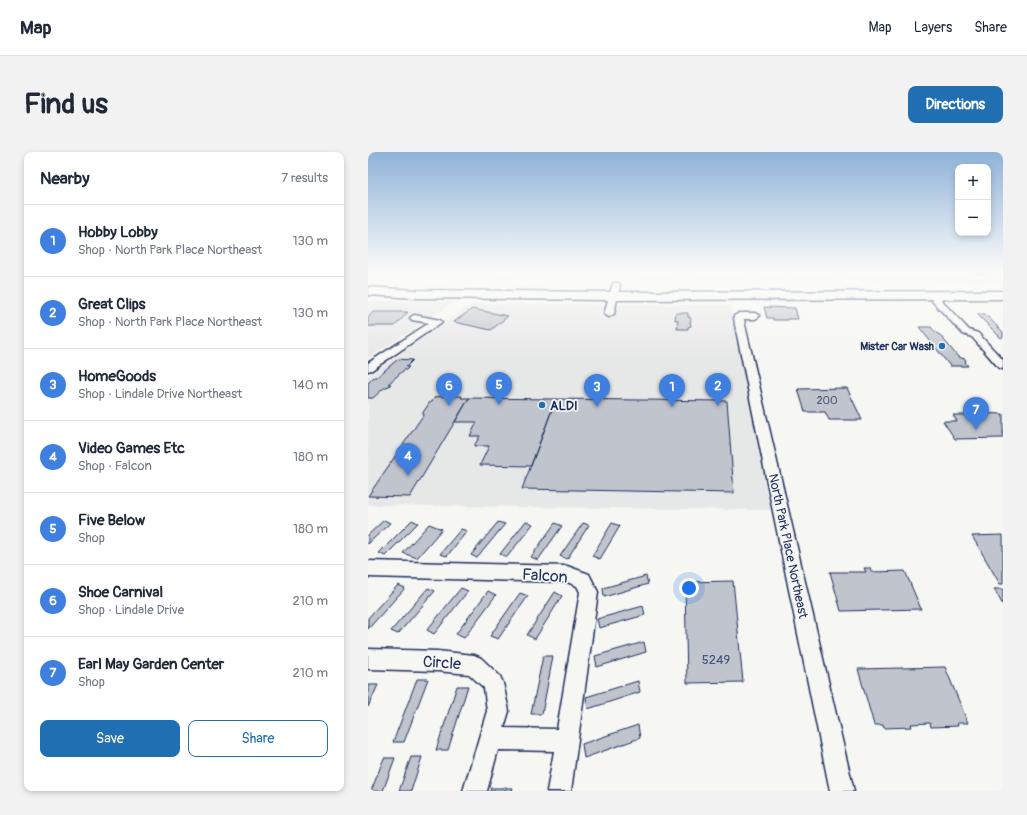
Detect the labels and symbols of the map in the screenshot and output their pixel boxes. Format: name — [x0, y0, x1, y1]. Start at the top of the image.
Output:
place label: Mister Car Wash — [860, 340, 934, 353]
marker: Mister Car Wash — [937, 341, 947, 351]
pin: 5 — [486, 372, 512, 405]
pin: 6 — [436, 373, 462, 406]
pin: 2 — [705, 373, 731, 406]
pin: 3 — [584, 374, 610, 407]
pin: 1 — [659, 374, 685, 407]
house number: 200 — [816, 394, 838, 407]
pin: 7 — [963, 397, 989, 430]
place label: ALDI — [550, 398, 578, 414]
marker: ALDI — [537, 400, 547, 410]
pin: 4 — [395, 443, 421, 476]
street label: North Park Place Northeast — [765, 472, 811, 621]
street label: Falcon — [522, 564, 568, 588]
your location — [679, 578, 699, 598]
street label: Circle — [422, 652, 462, 674]
house number: 5249 — [702, 652, 731, 668]

